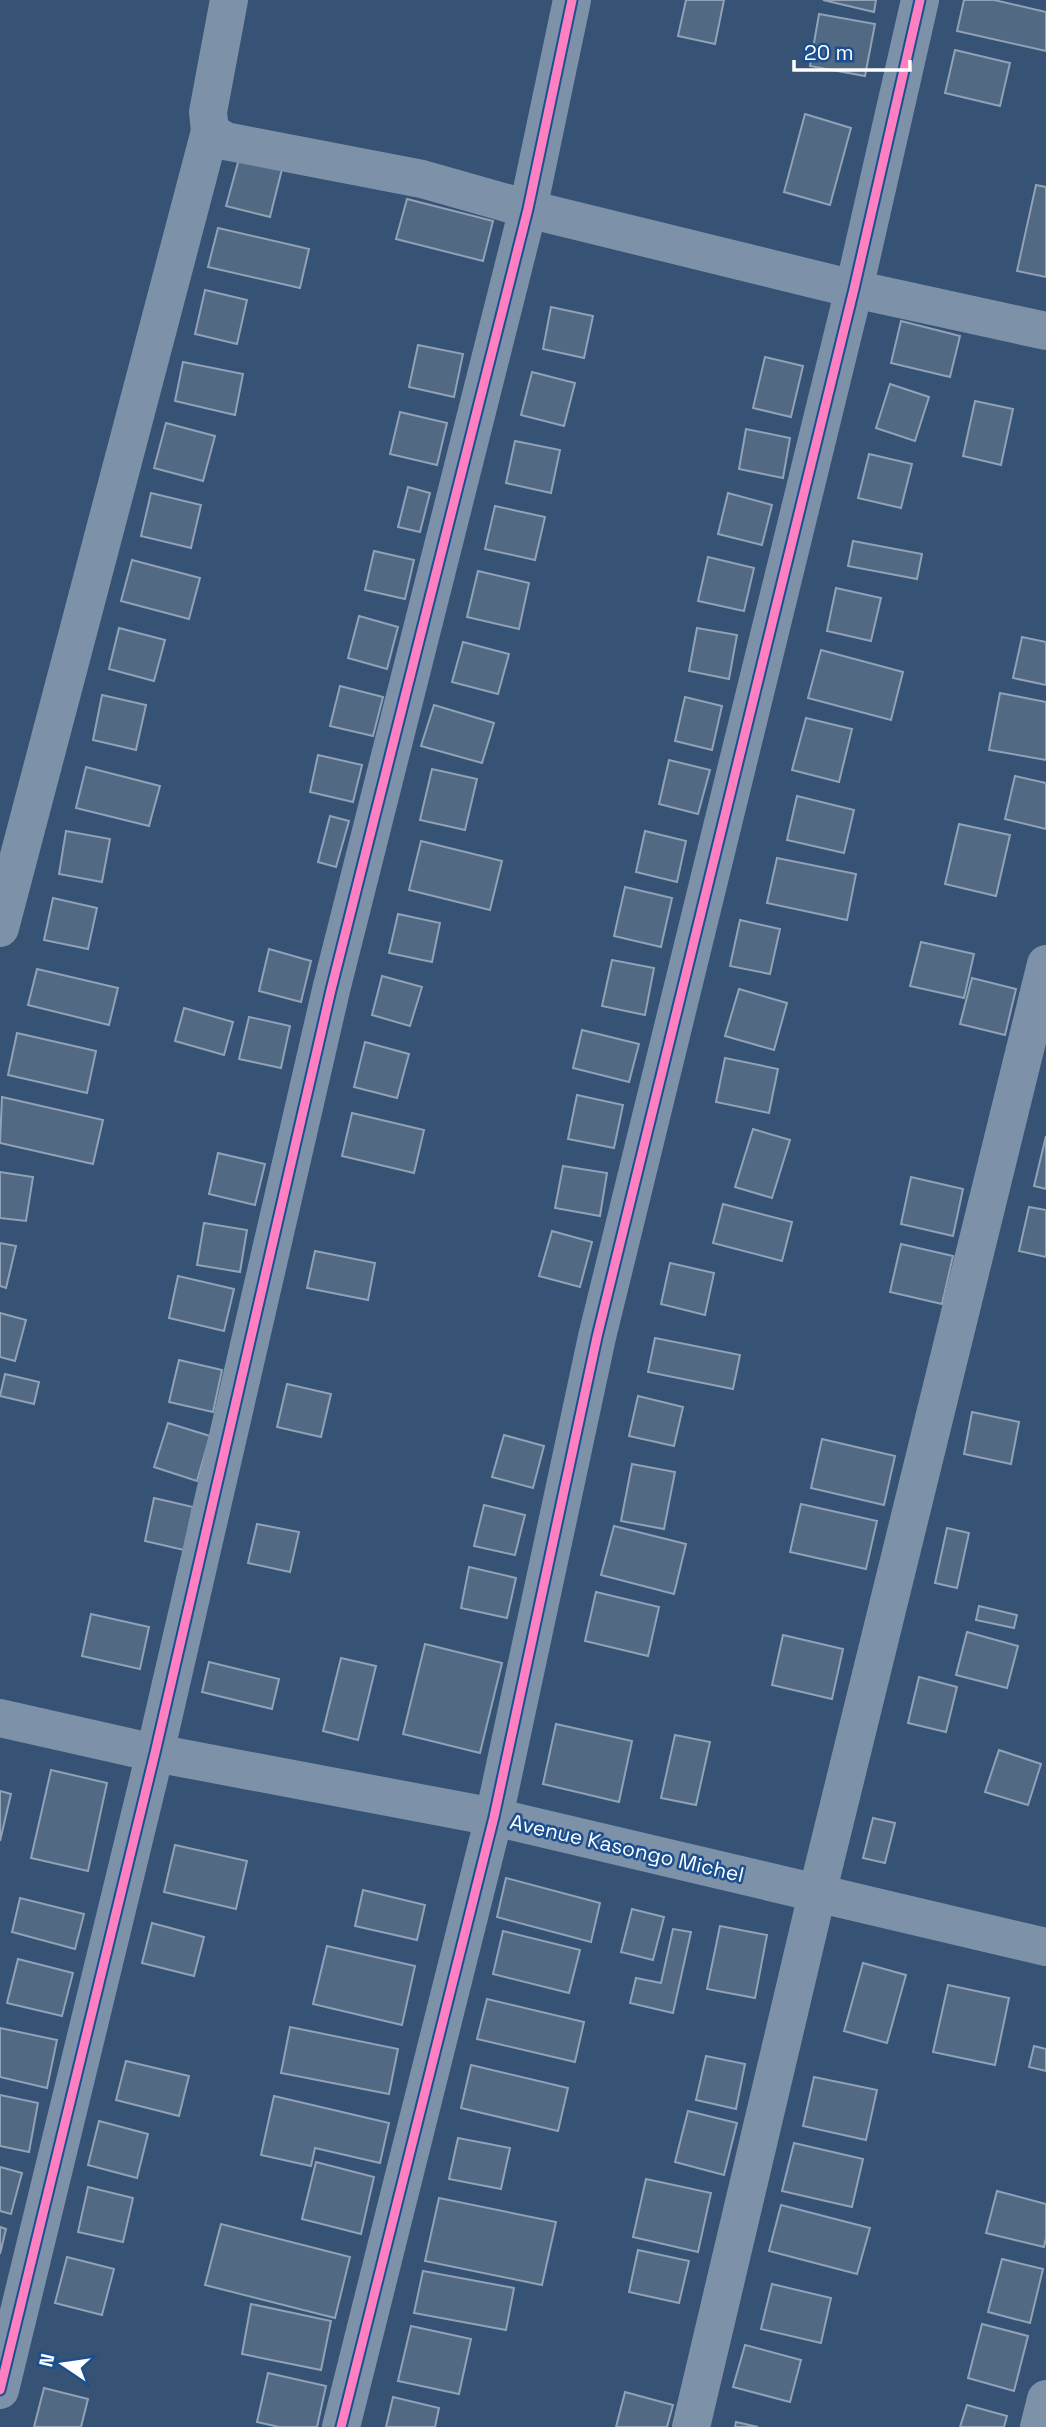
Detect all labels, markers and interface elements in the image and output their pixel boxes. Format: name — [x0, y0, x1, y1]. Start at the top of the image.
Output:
scale bar — [794, 28, 909, 72]
text: 20 m — [804, 39, 854, 66]
street label: Avenue Kasongo Michel — [507, 1808, 747, 1888]
north arrow — [28, 2329, 98, 2399]
text: N — [33, 2351, 61, 2369]

